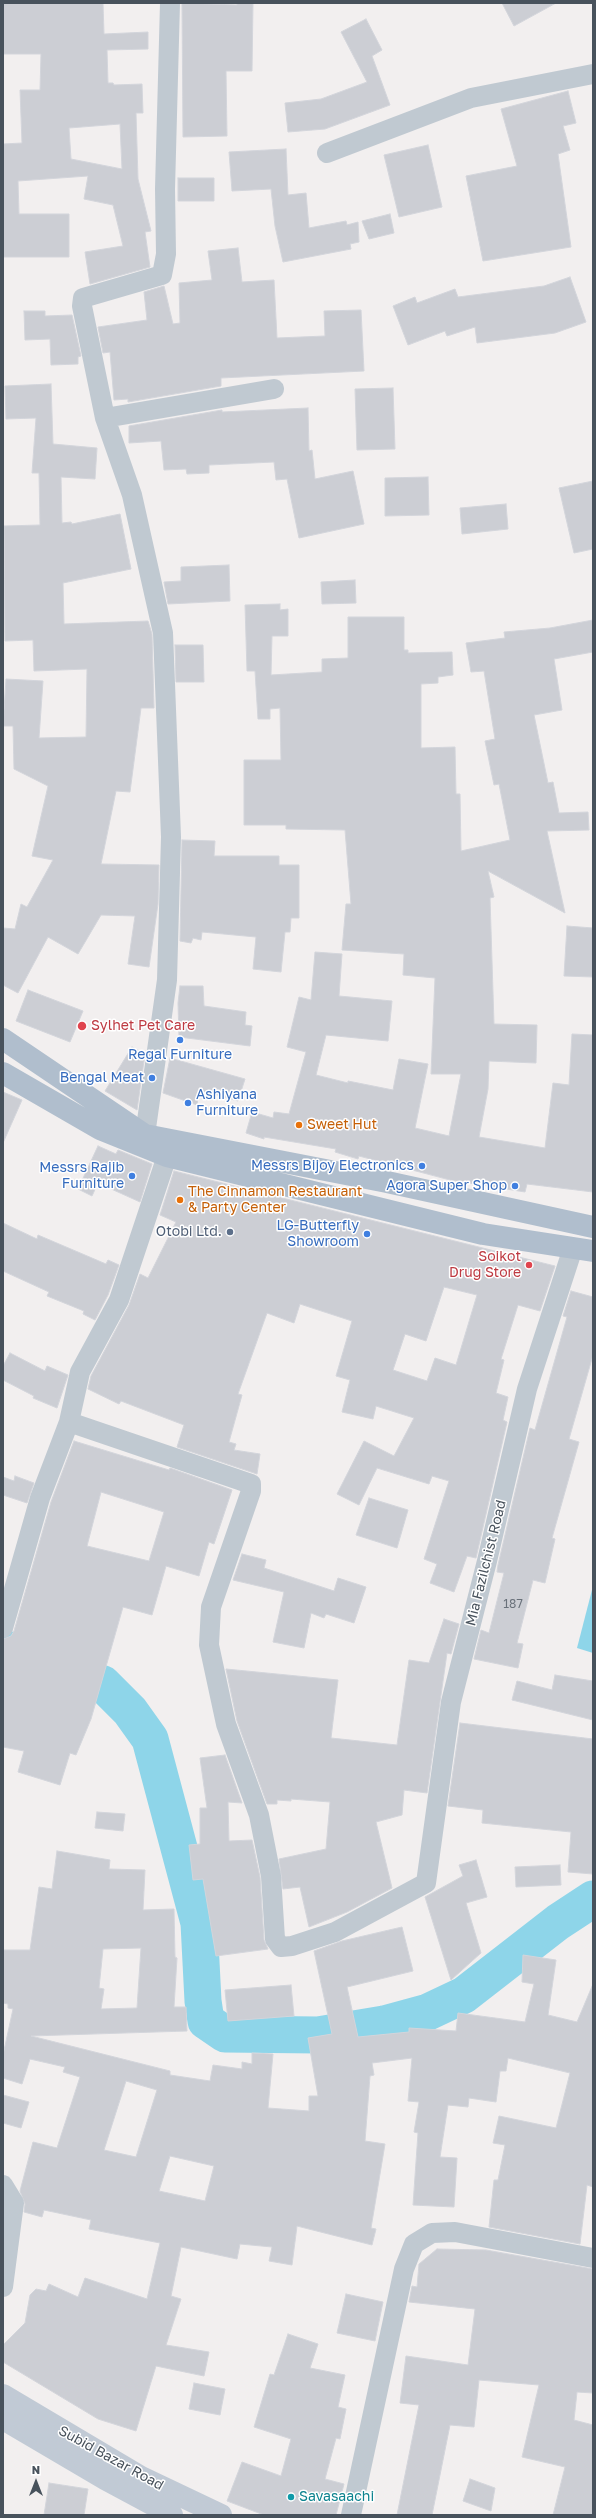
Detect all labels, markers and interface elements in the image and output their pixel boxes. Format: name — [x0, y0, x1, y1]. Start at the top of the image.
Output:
place label: Sylhet Pet Care — [91, 1018, 195, 1034]
marker: Sylhet Pet Care — [76, 1020, 88, 1032]
marker: Regal Furniture — [175, 1035, 185, 1045]
place label: Regal Furniture — [128, 1047, 232, 1063]
place label: Bengal Meat — [60, 1070, 144, 1086]
marker: Bengal Meat — [147, 1073, 157, 1083]
place label: Ashiyana Furniture — [196, 1087, 258, 1120]
marker: Ashiyana Furniture — [183, 1098, 193, 1108]
place label: Sweet Hut — [307, 1117, 377, 1133]
marker: Sweet Hut — [294, 1120, 304, 1130]
place label: Messrs Bijoy Electronics — [251, 1158, 414, 1174]
place label: Messrs Rajib Furniture — [39, 1160, 124, 1192]
marker: Messrs Bijoy Electronics — [417, 1161, 427, 1171]
marker: Messrs Rajib Furniture — [127, 1171, 137, 1181]
place label: Agora Super Shop — [386, 1178, 507, 1194]
marker: Agora Super Shop — [510, 1181, 520, 1191]
place label: The Cinnamon Restaurant & Party Center — [188, 1184, 362, 1216]
marker: The Cinnamon Restaurant & Party Center — [175, 1195, 185, 1205]
place label: LG-Butterfly Showroom — [276, 1218, 359, 1250]
place label: Otobi Ltd. — [156, 1224, 222, 1240]
marker: Otobi Ltd. — [225, 1227, 235, 1237]
marker: LG-Butterfly Showroom — [362, 1229, 372, 1239]
place label: Soikot Drug Store — [449, 1249, 521, 1282]
marker: Soikot Drug Store — [524, 1260, 534, 1270]
street label: Mia Fazilchist Road — [462, 1498, 510, 1628]
house number: 187 — [503, 1597, 523, 1611]
street label: Subid Bazar Road — [56, 2422, 166, 2494]
north arrow — [16, 2462, 56, 2502]
text: N — [32, 2463, 40, 2476]
place label: Savasaachi — [299, 2489, 374, 2505]
marker: Savasaachi — [286, 2492, 296, 2502]

